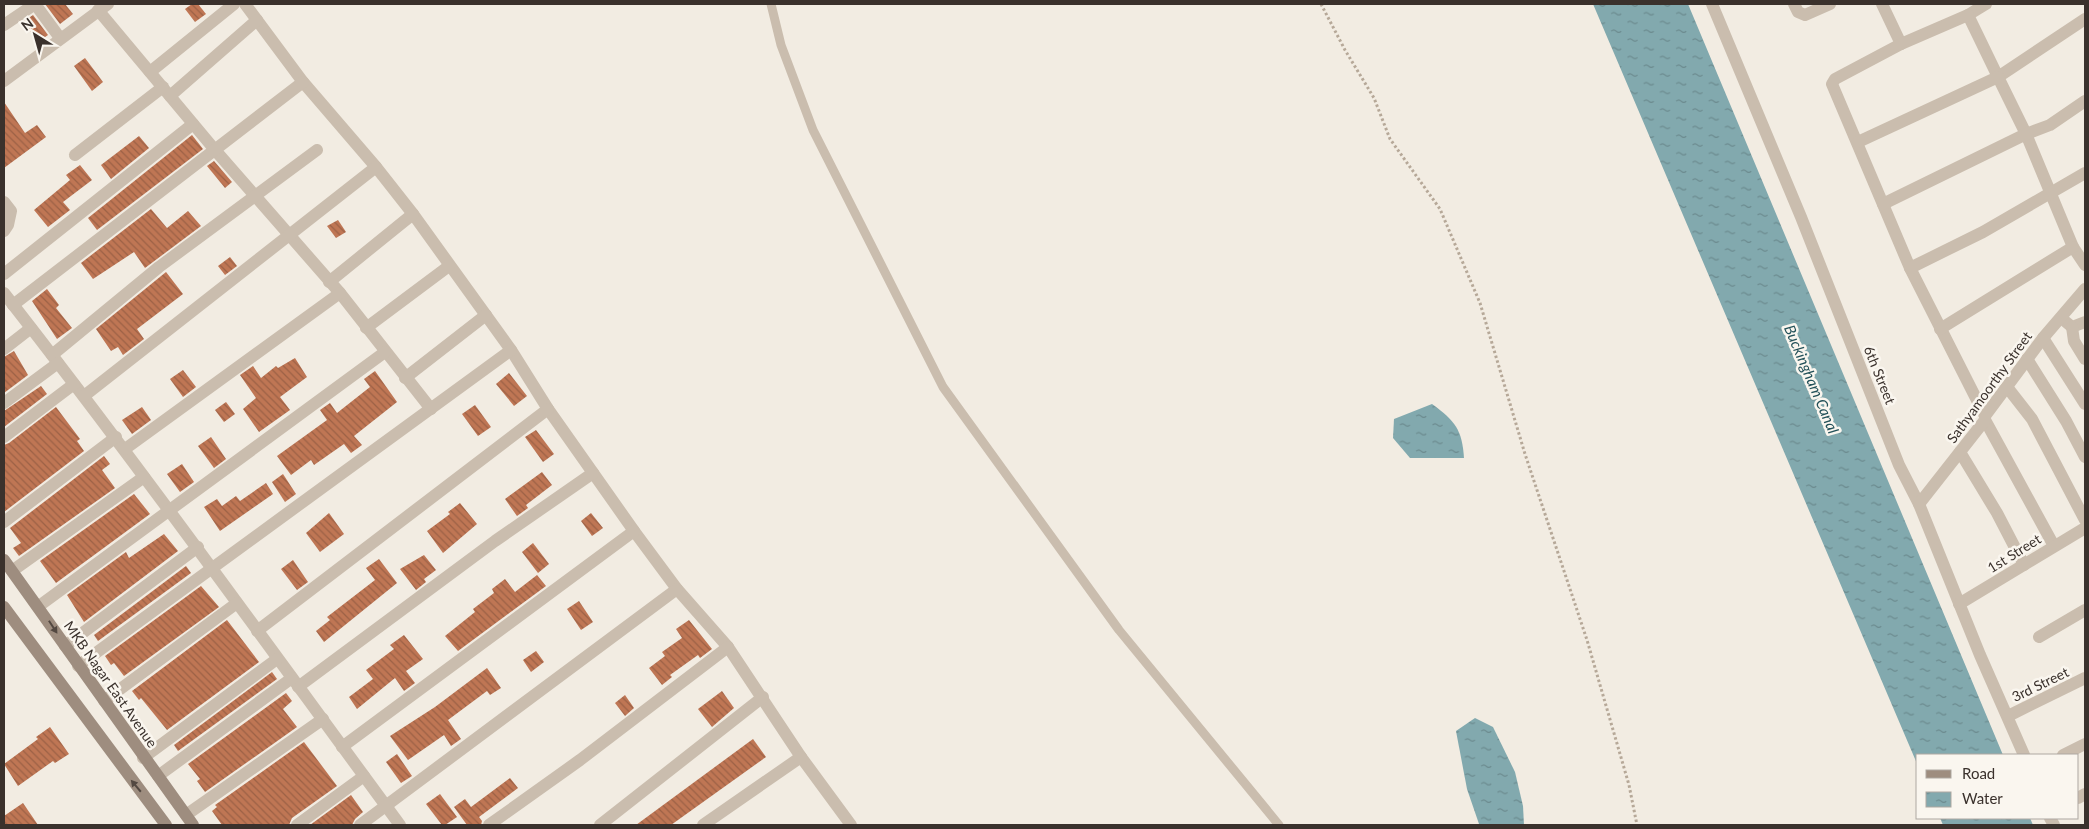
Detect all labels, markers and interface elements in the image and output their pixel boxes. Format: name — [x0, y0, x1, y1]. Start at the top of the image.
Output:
north arrow — [10, 10, 60, 60]
text: N — [17, 14, 36, 34]
water label: Buckingham Canal — [1781, 322, 1843, 437]
street label: Sathyamoorthy Street — [1943, 328, 2035, 446]
street label: 6th Street — [1861, 343, 1899, 407]
street label: 1st Street — [1984, 530, 2044, 576]
street label: MKB Nagar East Avenue — [61, 617, 161, 751]
one-way arrow — [48, 621, 58, 634]
street label: 3rd Street — [2009, 663, 2071, 705]
legend — [1916, 754, 2079, 819]
text: Road — [1962, 764, 1995, 782]
one-way arrow — [131, 780, 142, 793]
text: Water — [1962, 789, 2003, 807]

